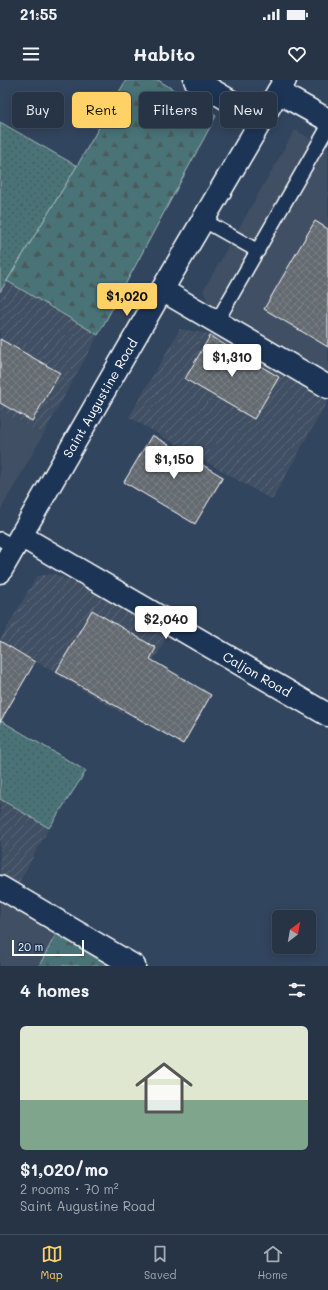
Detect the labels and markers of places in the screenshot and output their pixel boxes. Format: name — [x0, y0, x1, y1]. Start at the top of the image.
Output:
pin: $1,020 — [94, 283, 160, 317]
pin: $1,310 — [199, 344, 265, 378]
pin: $1,150 — [141, 446, 207, 480]
pin: $2,040 — [133, 606, 199, 640]

